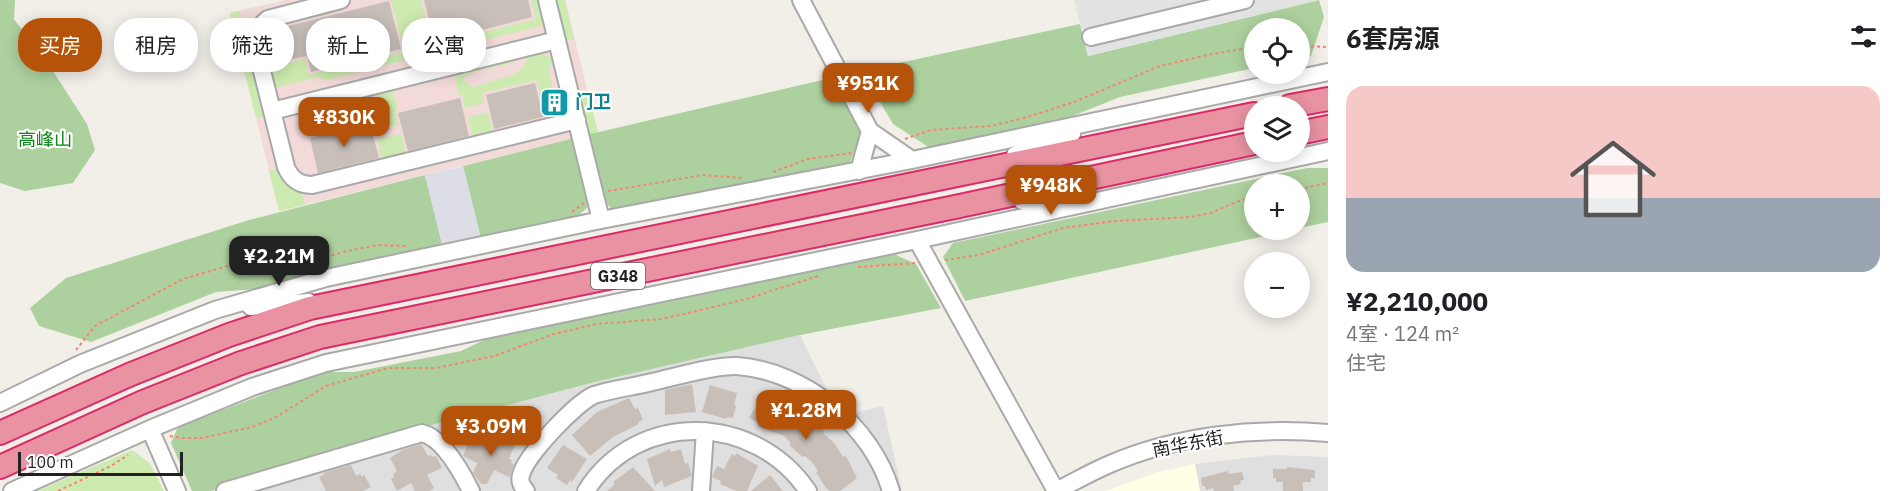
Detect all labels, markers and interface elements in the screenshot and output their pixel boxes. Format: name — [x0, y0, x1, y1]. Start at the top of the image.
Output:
chip: 买房 — [18, 18, 102, 72]
chip: 租房 — [114, 18, 198, 72]
chip: 筛选 — [210, 18, 294, 72]
chip: 新上 — [306, 18, 390, 72]
chip: 公寓 — [402, 18, 486, 72]
map controls — [1244, 18, 1310, 318]
button: locate — [1244, 18, 1310, 84]
icon: filters — [1847, 20, 1880, 53]
text: 6套房源 — [1346, 21, 1440, 55]
pin: ¥951K — [826, 63, 910, 114]
text: ¥951K — [837, 69, 899, 96]
building icon: 门卫 — [538, 86, 570, 118]
place label: 门卫 — [575, 90, 611, 113]
button: layers — [1244, 96, 1310, 162]
pin: ¥830K — [302, 97, 386, 148]
text: ¥830K — [313, 103, 375, 130]
icon: home — [1559, 125, 1667, 233]
park label: 高峰山 — [18, 128, 72, 151]
pin: ¥948K — [1009, 165, 1093, 216]
text: ¥948K — [1020, 171, 1082, 198]
button: + — [1244, 174, 1310, 240]
pin: ¥2.21M — [230, 236, 328, 287]
text: ¥2.21M — [243, 242, 315, 269]
button: − — [1244, 252, 1310, 318]
road number: G348 — [591, 263, 645, 289]
text: ¥2,210,000 — [1346, 284, 1488, 318]
text: 4室 · 124 m² — [1346, 320, 1459, 347]
text: 住宅 — [1346, 349, 1386, 376]
pin: ¥1.28M — [757, 390, 855, 441]
text: ¥1.28M — [770, 396, 842, 423]
pin: ¥3.09M — [442, 406, 540, 457]
text: ¥3.09M — [455, 412, 527, 439]
street label: 南华东街 — [1150, 425, 1225, 462]
scale bar — [18, 449, 183, 476]
text: 100 m — [27, 452, 74, 472]

